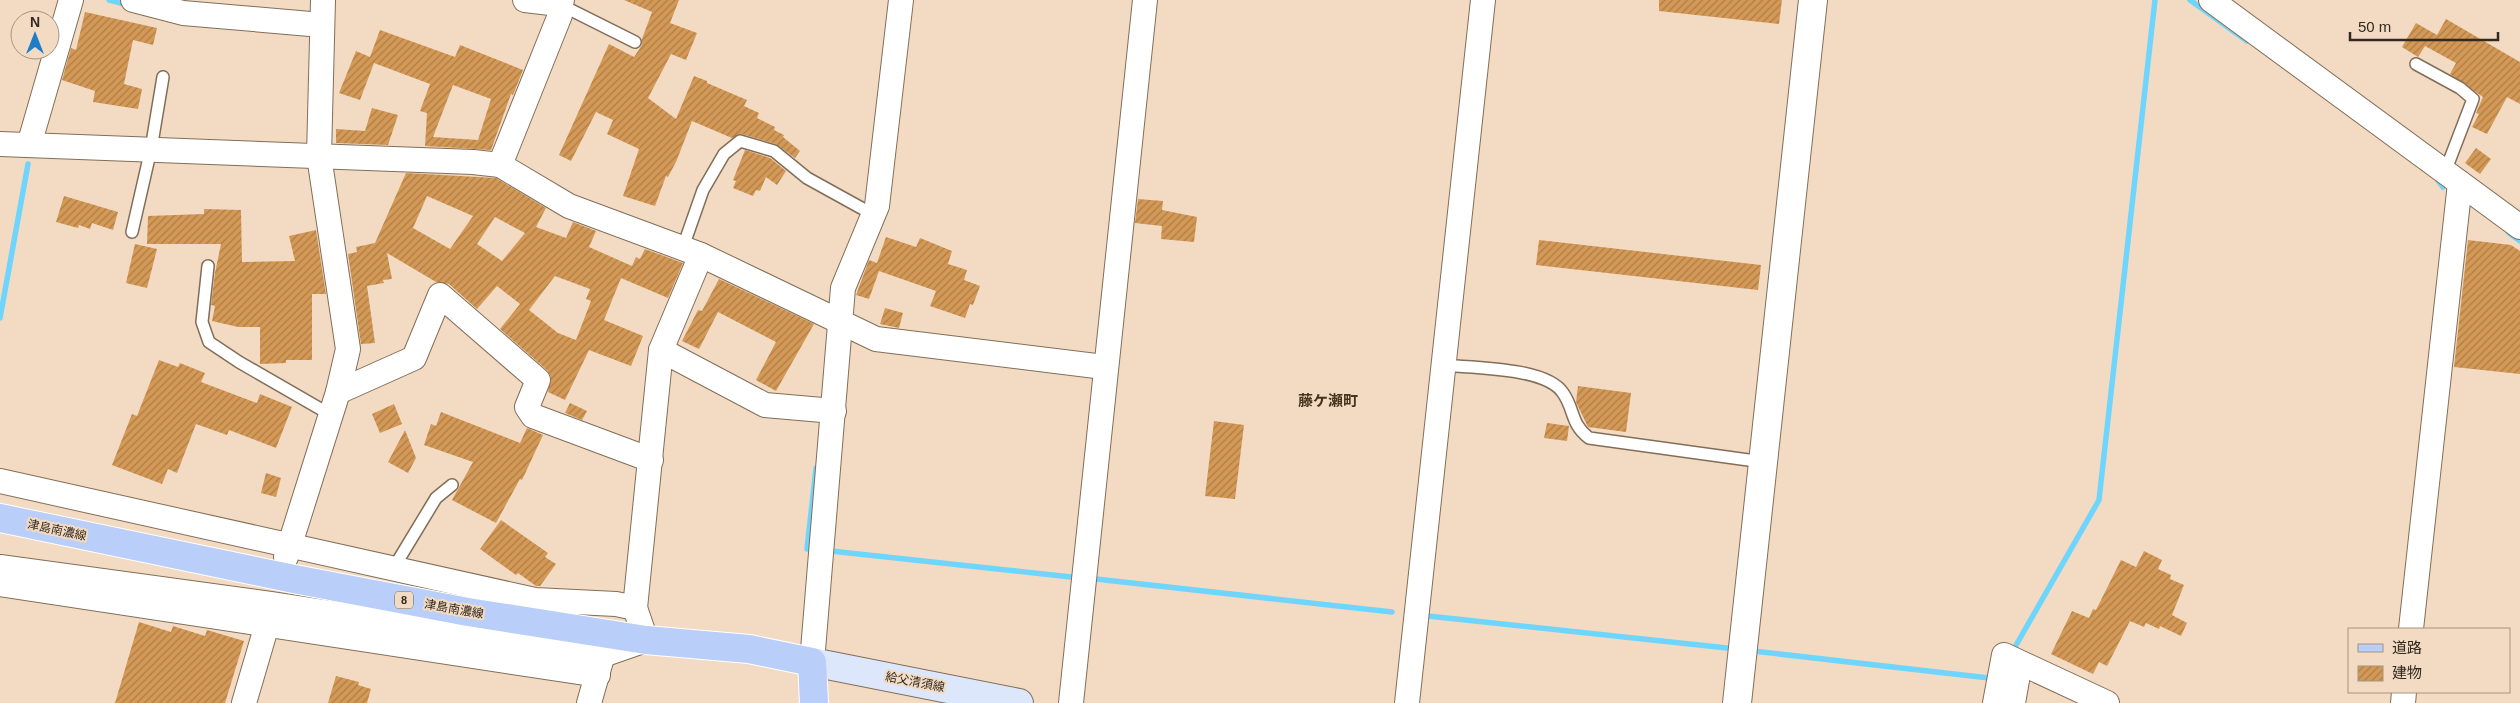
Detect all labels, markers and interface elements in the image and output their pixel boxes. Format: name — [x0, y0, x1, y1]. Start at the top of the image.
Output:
north arrow — [10, 10, 60, 60]
scale bar — [2350, 10, 2498, 42]
text: N — [30, 14, 40, 30]
text: 50 m — [2358, 18, 2391, 35]
district label: 藤ケ瀬町 — [1298, 392, 1358, 409]
street label: 津島南濃線 — [26, 517, 88, 543]
road number: 8 — [395, 592, 413, 608]
street label: 津島南濃線 — [423, 597, 485, 621]
legend — [2348, 628, 2510, 693]
text: 道路 — [2392, 639, 2422, 656]
text: 建物 — [2392, 664, 2422, 681]
street label: 給父清須線 — [884, 669, 946, 695]

